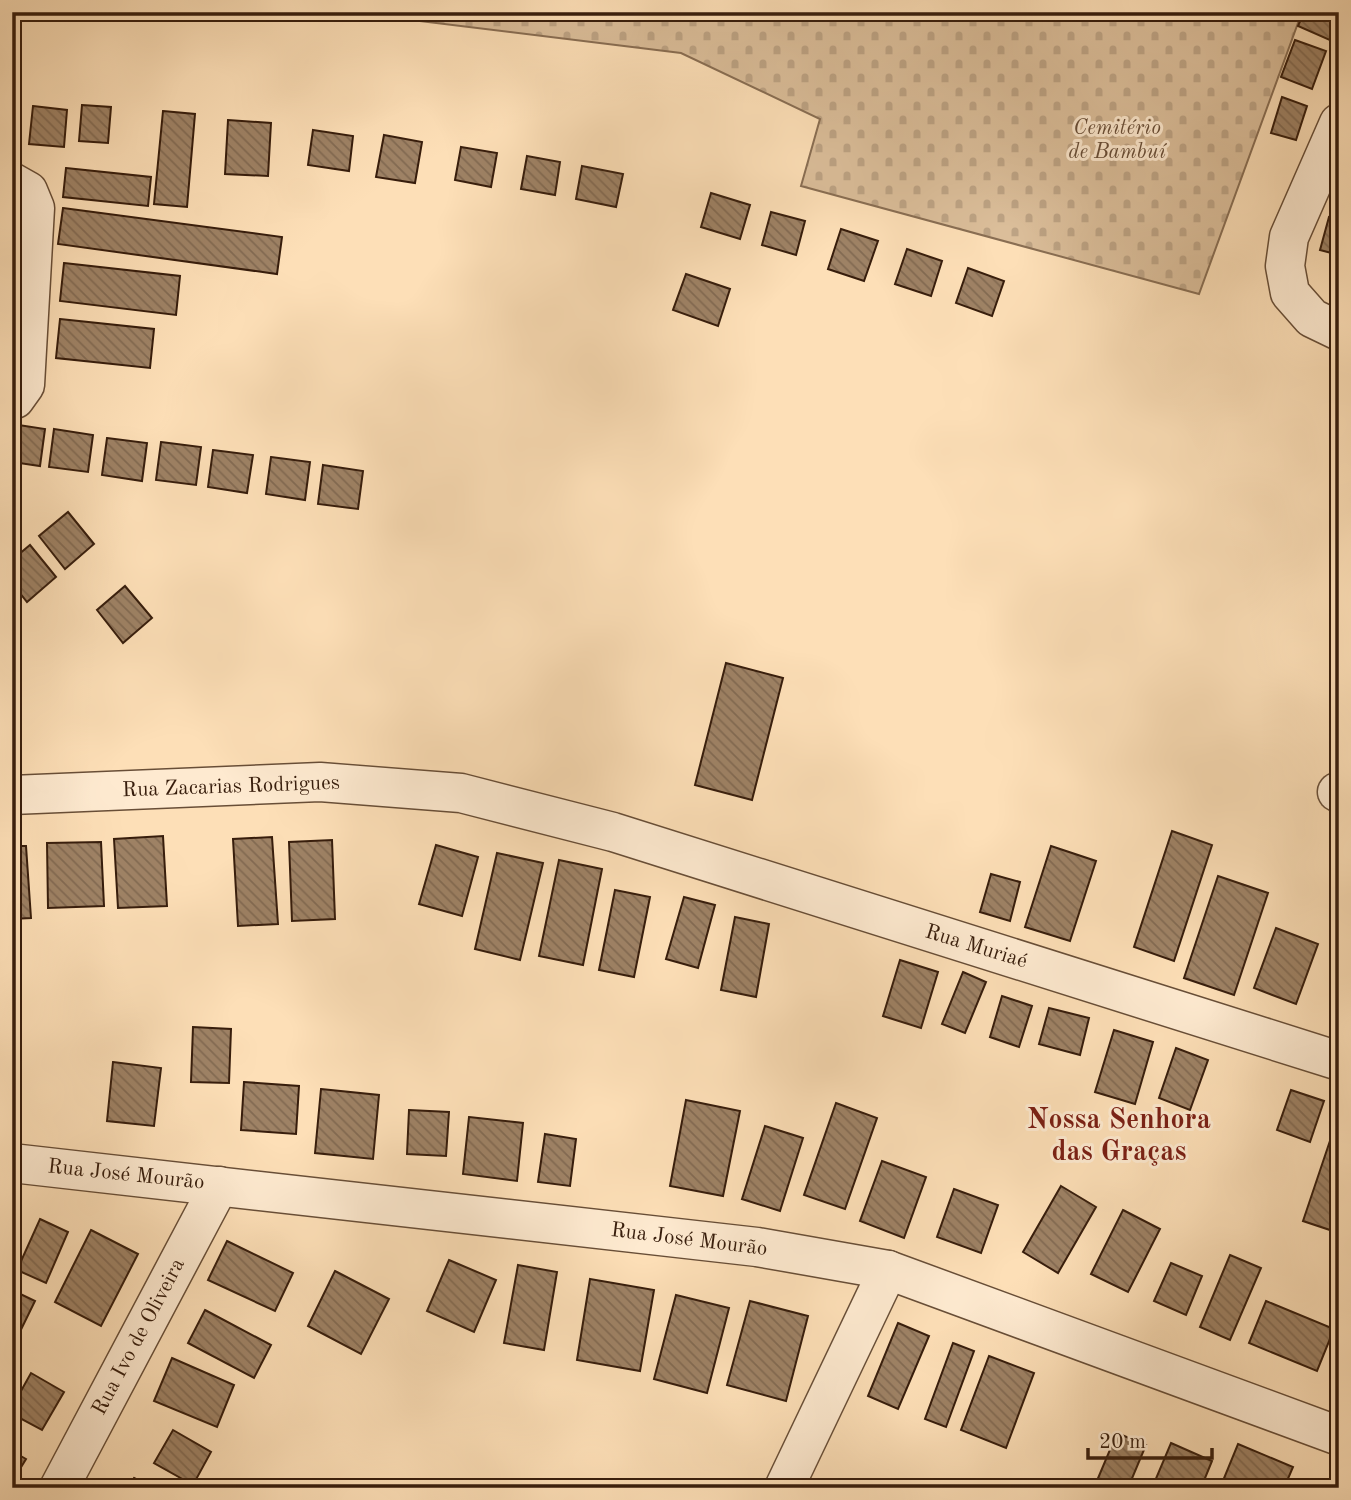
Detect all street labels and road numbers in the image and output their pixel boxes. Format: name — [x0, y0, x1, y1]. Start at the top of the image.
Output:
street label: Rua Zacarias Rodrigues — [122, 773, 340, 801]
street label: Rua Muriaé — [922, 922, 1030, 972]
street label: Rua José Mourão — [47, 1156, 205, 1194]
street label: Rua José Mourão — [610, 1220, 768, 1260]
street label: Rua Ivo de Oliveira — [89, 1255, 189, 1419]

